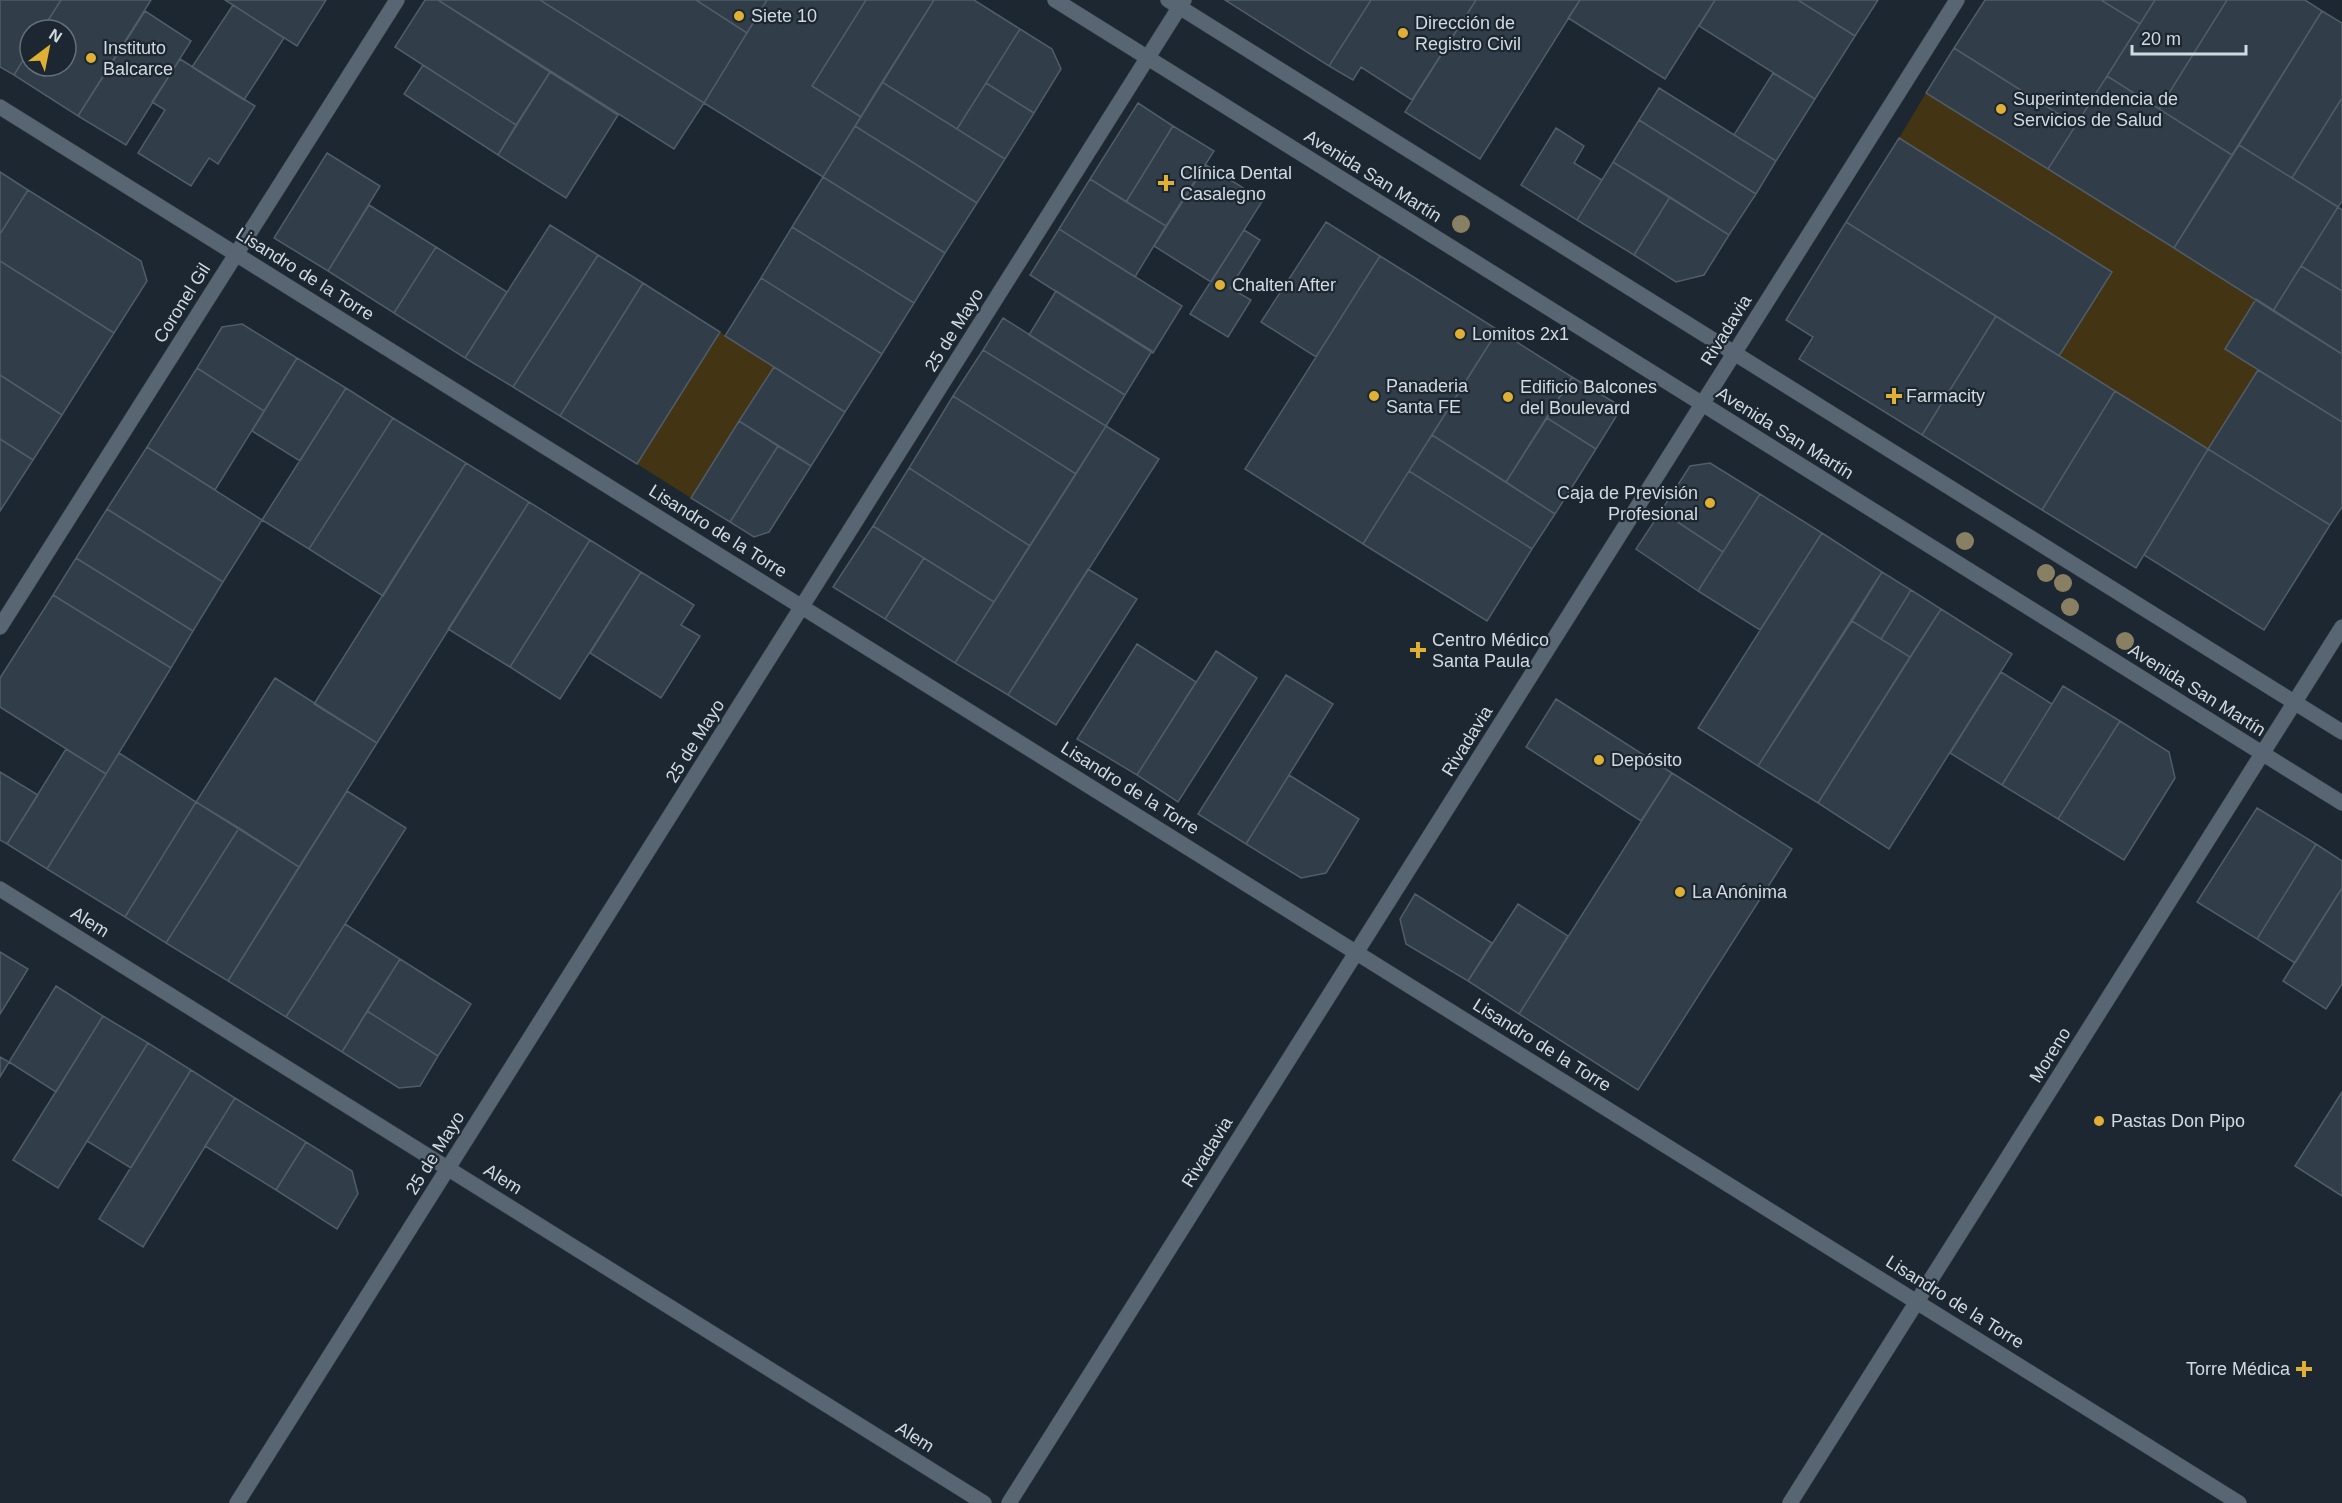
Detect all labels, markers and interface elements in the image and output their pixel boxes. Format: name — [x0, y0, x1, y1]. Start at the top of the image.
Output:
place label: Siete 10 — [751, 6, 817, 26]
marker: Siete 10 — [732, 9, 746, 23]
place label: Dirección de Registro Civil — [1415, 13, 1521, 54]
north arrow — [18, 18, 78, 78]
scale bar — [2132, 18, 2246, 56]
text: N — [46, 25, 65, 46]
marker: Dirección de Registro Civil — [1396, 26, 1410, 40]
text: 20 m — [2141, 29, 2181, 49]
place label: Instituto Balcarce — [103, 38, 173, 79]
marker: Instituto Balcarce — [84, 51, 98, 65]
place label: Superintendencia de Servicios de Salud — [2013, 89, 2178, 130]
marker: Superintendencia de Servicios de Salud — [1994, 102, 2008, 116]
street label: Avenida San Martín — [1301, 126, 1445, 226]
place label: Clínica Dental Casalegno — [1180, 163, 1292, 204]
marker: Clínica Dental Casalegno — [1157, 174, 1175, 192]
street label: Lisandro de la Torre — [232, 223, 378, 325]
street label: Coronel Gil — [150, 260, 214, 346]
place label: Chalten After — [1232, 275, 1336, 295]
marker: Chalten After — [1213, 278, 1227, 292]
street label: 25 de Mayo — [921, 285, 987, 375]
street label: Rivadavia — [1697, 290, 1756, 369]
place label: Lomitos 2x1 — [1472, 324, 1569, 344]
marker: Lomitos 2x1 — [1453, 327, 1467, 341]
place label: Panaderia Santa FE — [1386, 376, 1469, 417]
place label: Edificio Balcones del Boulevard — [1520, 377, 1657, 418]
street label: Avenida San Martín — [1713, 383, 1857, 483]
place label: Farmacity — [1906, 386, 1985, 406]
marker: Panaderia Santa FE — [1367, 389, 1381, 403]
marker: Farmacity — [1887, 389, 1901, 403]
marker: Edificio Balcones del Boulevard — [1501, 390, 1515, 404]
street label: Lisandro de la Torre — [645, 480, 791, 582]
place label: Caja de Previsión Profesional — [1557, 483, 1698, 524]
marker: Caja de Previsión Profesional — [1703, 496, 1717, 510]
place label: Centro Médico Santa Paula — [1432, 630, 1549, 671]
street label: Avenida San Martín — [2125, 640, 2269, 740]
marker: Centro Médico Santa Paula — [1409, 641, 1427, 659]
street label: 25 de Mayo — [662, 696, 728, 786]
street label: Rivadavia — [1438, 701, 1497, 780]
street label: Lisandro de la Torre — [1057, 737, 1203, 839]
place label: Depósito — [1611, 750, 1682, 770]
marker: Depósito — [1592, 753, 1606, 767]
place label: La Anónima — [1692, 882, 1788, 902]
marker: La Anónima — [1673, 885, 1687, 899]
street label: Alem — [67, 903, 113, 941]
street label: Lisandro de la Torre — [1469, 994, 1615, 1096]
street label: Moreno — [2025, 1024, 2075, 1086]
street label: 25 de Mayo — [402, 1108, 468, 1198]
place label: Pastas Don Pipo — [2111, 1111, 2245, 1131]
street label: Rivadavia — [1178, 1112, 1237, 1191]
marker: Pastas Don Pipo — [2092, 1114, 2106, 1128]
street label: Alem — [480, 1160, 526, 1198]
street label: Lisandro de la Torre — [1882, 1251, 2028, 1353]
place label: Torre Médica — [2186, 1359, 2291, 1379]
marker: Torre Médica — [2295, 1360, 2313, 1378]
street label: Alem — [892, 1418, 938, 1456]

